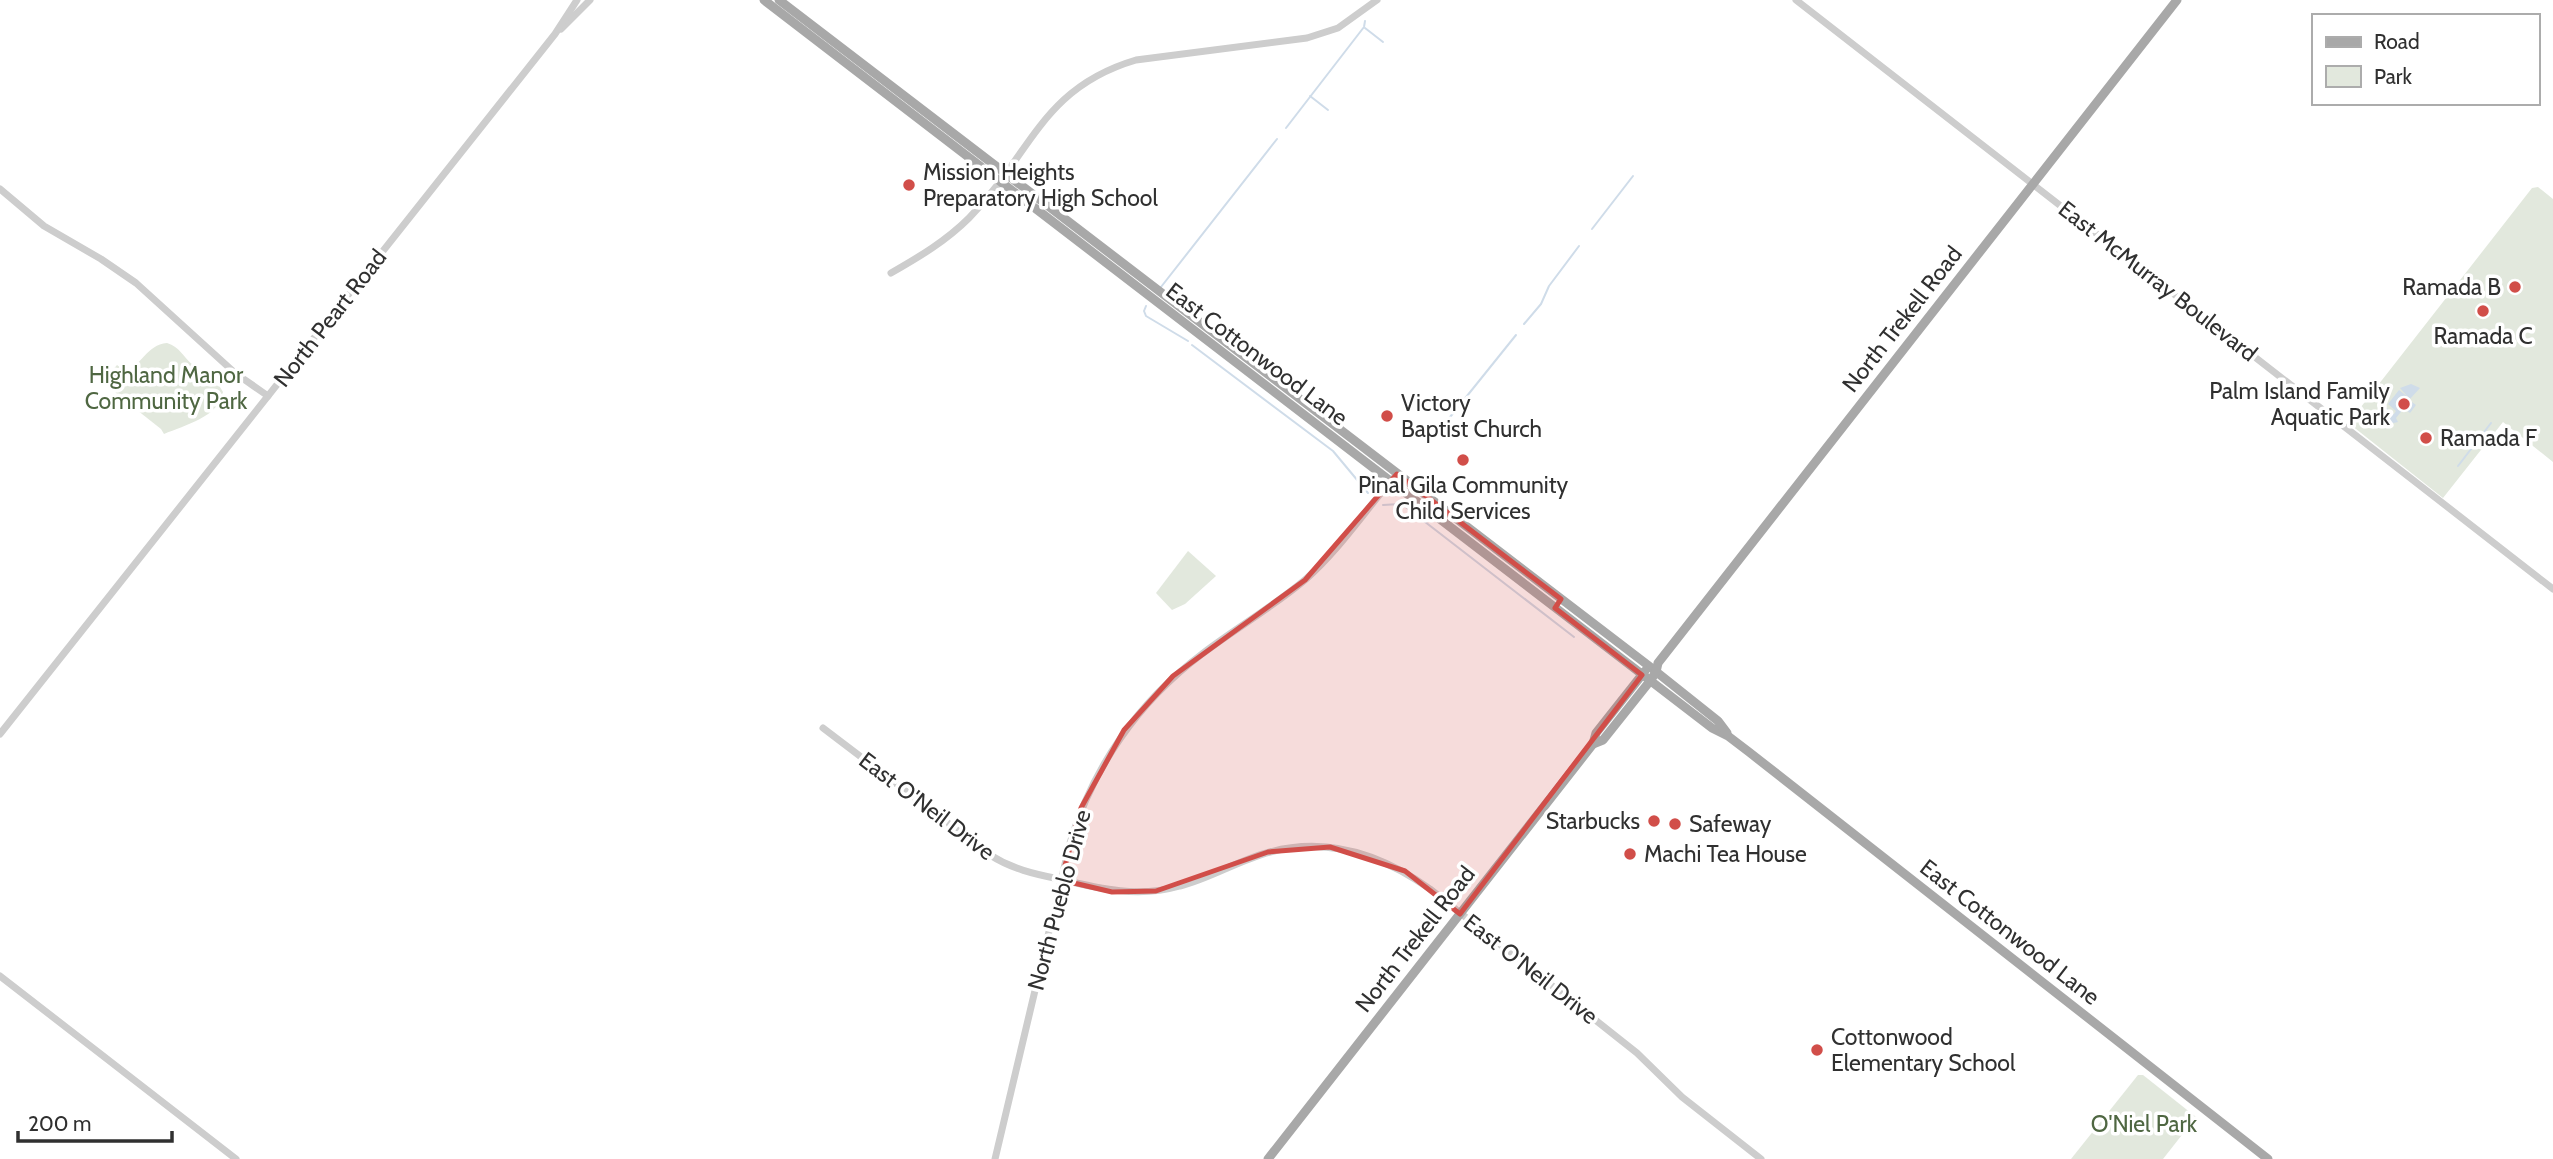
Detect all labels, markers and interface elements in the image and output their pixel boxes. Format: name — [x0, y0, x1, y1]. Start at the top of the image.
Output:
legend — [2312, 14, 2539, 105]
text: Road — [2374, 29, 2420, 54]
text: Park — [2374, 64, 2412, 89]
place label: Mission Heights Preparatory High School — [923, 158, 1158, 212]
marker: Mission Heights Preparatory High School — [901, 177, 917, 193]
street label: East McMurray Boulevard — [2053, 195, 2263, 367]
street label: North Trekell Road — [1836, 240, 1968, 398]
street label: North Peart Road — [268, 244, 392, 392]
place label: Ramada B — [2402, 273, 2501, 301]
street label: East Cottonwood Lane — [1161, 277, 1354, 432]
marker: Ramada B — [2507, 279, 2523, 295]
marker: Ramada C — [2475, 303, 2491, 319]
place label: Ramada C — [2433, 322, 2533, 350]
park label: Highland Manor Community Park — [85, 361, 248, 415]
place label: Palm Island Family Aquatic Park — [2209, 377, 2391, 431]
place label: Victory Baptist Church — [1401, 389, 1542, 443]
marker: Palm Island Family Aquatic Park — [2396, 396, 2412, 412]
marker: Victory Baptist Church — [1379, 408, 1395, 424]
place label: Ramada F — [2440, 424, 2537, 452]
marker: Ramada F — [2418, 430, 2434, 446]
marker: Pinal Gila Community Child Services — [1455, 452, 1471, 468]
place label: Pinal Gila Community Child Services — [1358, 471, 1568, 525]
street label: East O'Neil Drive — [854, 746, 1001, 866]
street label: North Pueblo Drive — [1021, 807, 1097, 993]
place label: Starbucks — [1546, 807, 1640, 835]
place label: Safeway — [1689, 810, 1772, 838]
marker: Starbucks — [1646, 813, 1662, 829]
marker: Safeway — [1667, 816, 1683, 832]
place label: Machi Tea House — [1644, 840, 1807, 868]
marker: Machi Tea House — [1622, 846, 1638, 862]
street label: East Cottonwood Lane — [1915, 853, 2106, 1011]
street label: North Trekell Road — [1349, 860, 1481, 1018]
street label: East O'Neil Drive — [1458, 908, 1604, 1030]
place label: Cottonwood Elementary School — [1831, 1023, 2016, 1077]
marker: Cottonwood Elementary School — [1809, 1042, 1825, 1058]
scale bar — [18, 1100, 172, 1144]
park label: O'Niel Park — [2091, 1110, 2198, 1138]
text: 200 m — [28, 1111, 91, 1136]

